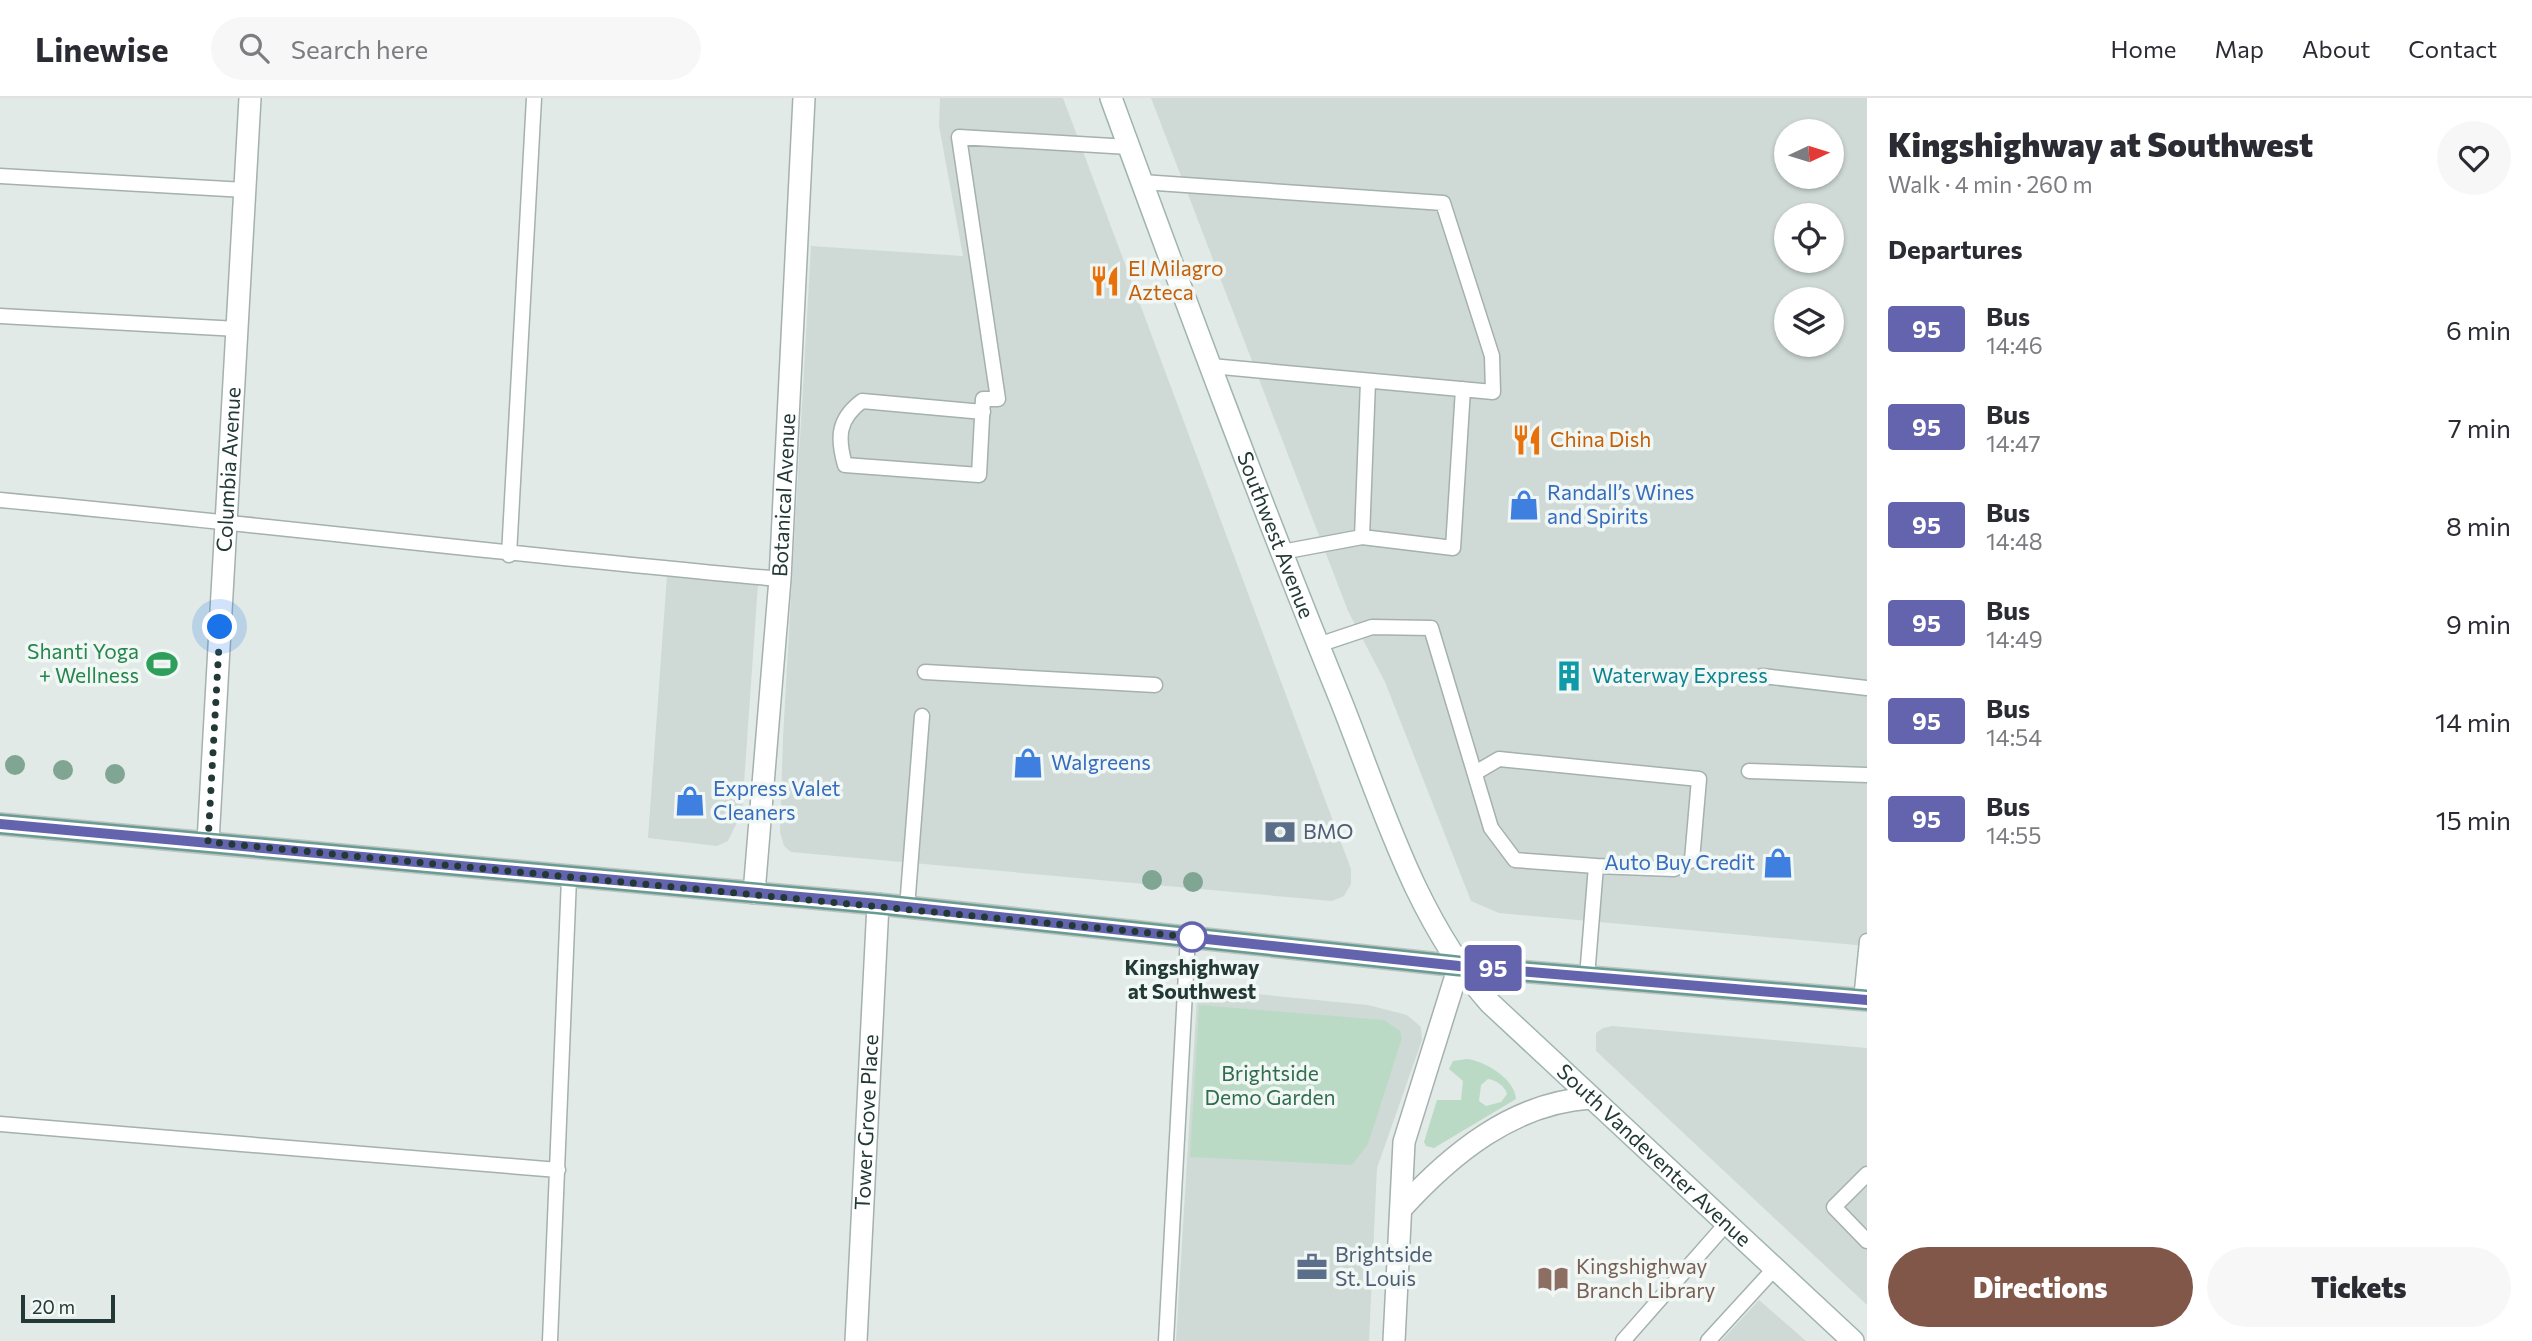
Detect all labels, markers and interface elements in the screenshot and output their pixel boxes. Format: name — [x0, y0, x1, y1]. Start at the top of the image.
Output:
search box — [211, 17, 701, 80]
text: Linewise — [35, 28, 169, 69]
icon: search — [235, 29, 273, 67]
text: Search here — [291, 33, 428, 64]
text: Home — [2111, 34, 2177, 63]
text: Map — [2215, 34, 2264, 63]
text: About — [2302, 34, 2370, 63]
text: Contact — [2408, 34, 2497, 63]
north arrow — [1774, 119, 1844, 189]
map controls — [1774, 119, 1844, 357]
button: heart — [2437, 121, 2511, 195]
text: Kingshighway at Southwest — [1888, 123, 2313, 164]
text: Walk · 4 min · 260 m — [1888, 170, 2093, 198]
button: locate — [1774, 203, 1844, 273]
text: Departures — [1888, 233, 2023, 264]
place label: El Milagro Azteca — [1128, 255, 1224, 304]
restaurant icon: El Milagro Azteca — [1088, 264, 1122, 298]
button: layers — [1774, 287, 1844, 357]
text: Bus — [1986, 300, 2030, 331]
text: 95 — [1912, 314, 1941, 343]
text: 6 min — [2446, 314, 2511, 345]
text: 14:46 — [1986, 331, 2043, 359]
street label: Columbia Avenue — [210, 386, 245, 553]
text: Bus — [1986, 398, 2030, 429]
text: 95 — [1912, 412, 1941, 441]
text: 7 min — [2448, 412, 2511, 443]
street label: Botanical Avenue — [766, 413, 799, 578]
restaurant icon: China Dish — [1510, 423, 1544, 457]
place label: China Dish — [1550, 426, 1651, 451]
text: 14:47 — [1986, 429, 2041, 457]
street label: Southwest Avenue — [1233, 448, 1320, 622]
place label: Randall’s Wines and Spirits — [1547, 479, 1694, 528]
shop icon: Randall’s Wines and Spirits — [1507, 488, 1541, 522]
text: Bus — [1986, 496, 2030, 527]
text: 95 — [1912, 510, 1941, 539]
text: 8 min — [2446, 510, 2511, 541]
text: 14:48 — [1986, 527, 2043, 555]
text: Bus — [1986, 594, 2030, 625]
text: 95 — [1912, 608, 1941, 637]
text: 9 min — [2446, 608, 2511, 639]
your location — [202, 609, 237, 644]
text: 14:49 — [1986, 625, 2043, 653]
place label: Shanti Yoga + Wellness — [27, 638, 139, 687]
sports icon: Shanti Yoga + Wellness — [145, 647, 179, 681]
building icon: Waterway Express — [1552, 659, 1586, 693]
place label: Waterway Express — [1592, 662, 1768, 687]
text: Bus — [1986, 692, 2030, 723]
text: 95 — [1912, 706, 1941, 735]
text: 14 min — [2435, 706, 2511, 737]
text: 14:54 — [1986, 723, 2042, 751]
shop icon: Walgreens — [1011, 746, 1045, 780]
place label: Walgreens — [1051, 749, 1151, 774]
place label: Express Valet Cleaners — [713, 775, 840, 824]
shop icon: Express Valet Cleaners — [673, 784, 707, 818]
text: Bus — [1986, 790, 2030, 821]
text: 95 — [1912, 804, 1941, 833]
text: 15 min — [2436, 804, 2511, 835]
bank icon: BMO — [1263, 815, 1297, 849]
place label: BMO — [1303, 818, 1353, 843]
text: 14:55 — [1986, 821, 2042, 849]
shop icon: Auto Buy Credit — [1761, 846, 1795, 880]
place label: Auto Buy Credit — [1604, 849, 1755, 874]
marker: Kingshighway at Southwest — [1177, 922, 1207, 952]
line badge: 95 — [1462, 945, 1524, 991]
text: 95 — [1479, 953, 1507, 982]
place label: Kingshighway at Southwest — [1125, 954, 1260, 1003]
street label: Tower Grove Place — [849, 1034, 882, 1211]
street label: South Vandeventer Avenue — [1553, 1058, 1757, 1251]
park label: Brightside Demo Garden — [1204, 1060, 1336, 1109]
place label: Brightside St. Louis — [1335, 1241, 1433, 1290]
button: Directions — [1888, 1247, 2193, 1327]
button: Tickets — [2207, 1247, 2511, 1327]
office icon: Brightside St. Louis — [1295, 1250, 1329, 1284]
place label: Kingshighway Branch Library — [1576, 1253, 1716, 1302]
library icon: Kingshighway Branch Library — [1536, 1262, 1570, 1296]
scale bar — [21, 1292, 116, 1324]
text: 20 m — [32, 1295, 75, 1318]

